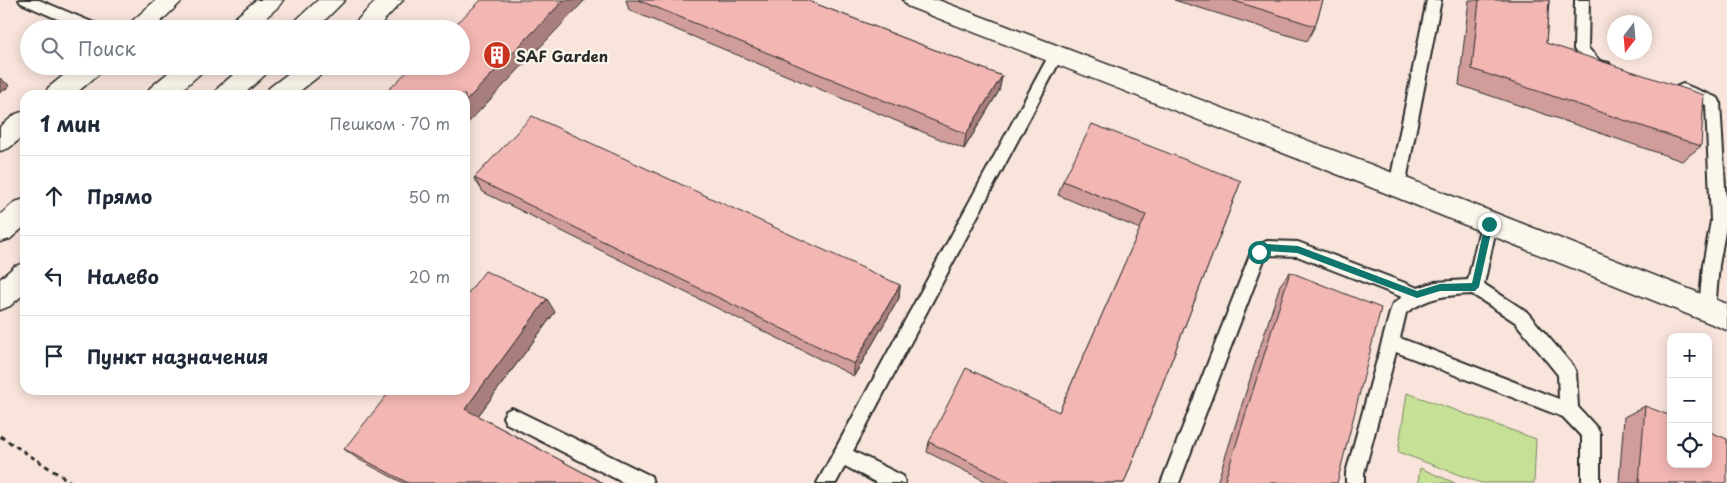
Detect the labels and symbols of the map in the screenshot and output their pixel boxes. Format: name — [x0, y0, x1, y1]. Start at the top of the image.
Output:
north arrow — [1607, 15, 1652, 60]
building icon: SAF Garden — [482, 40, 512, 70]
place label: SAF Garden — [516, 44, 608, 67]
route end — [1478, 213, 1501, 236]
route start — [1248, 241, 1271, 264]

